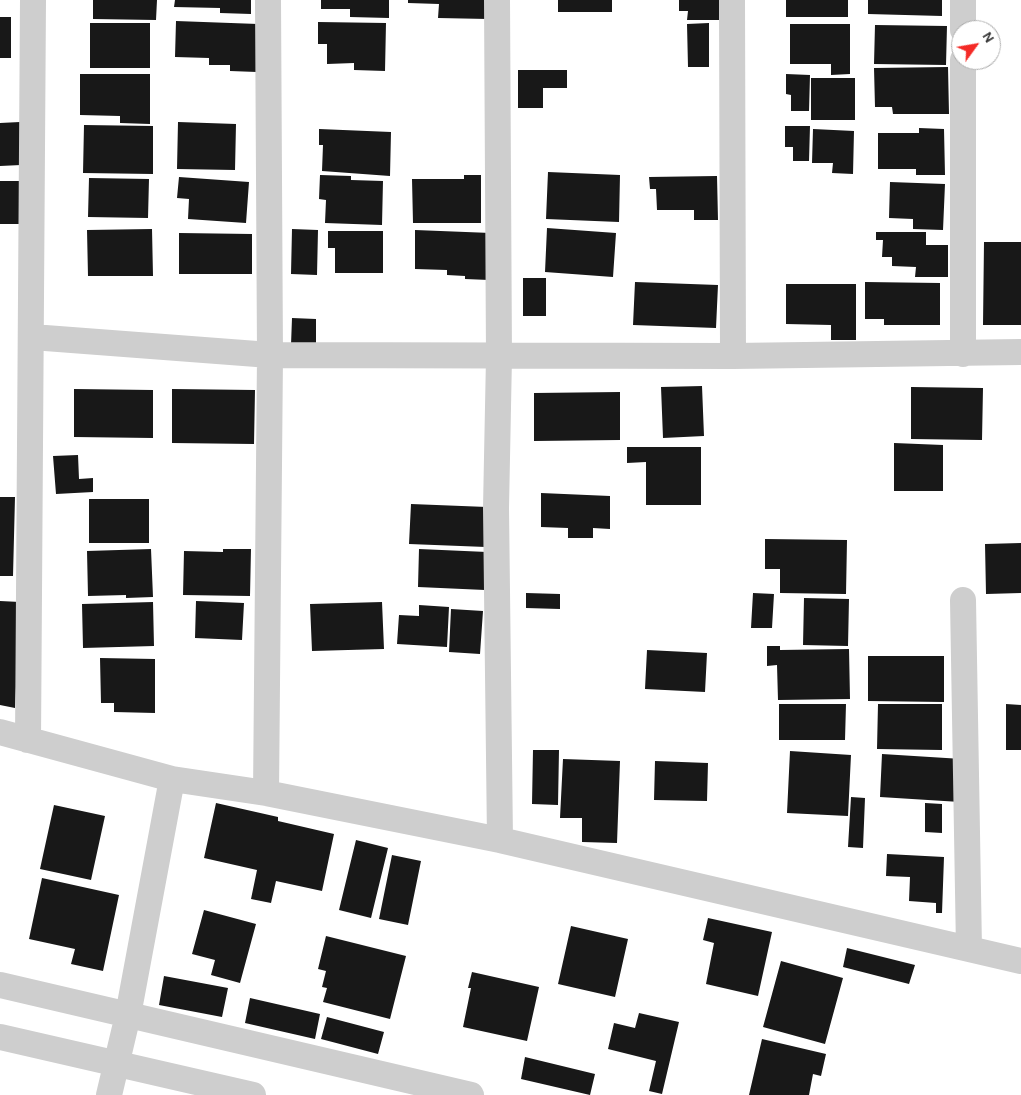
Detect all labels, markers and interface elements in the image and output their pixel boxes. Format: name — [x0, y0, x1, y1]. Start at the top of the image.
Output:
north arrow — [951, 20, 1001, 70]
text: N — [978, 29, 998, 46]

